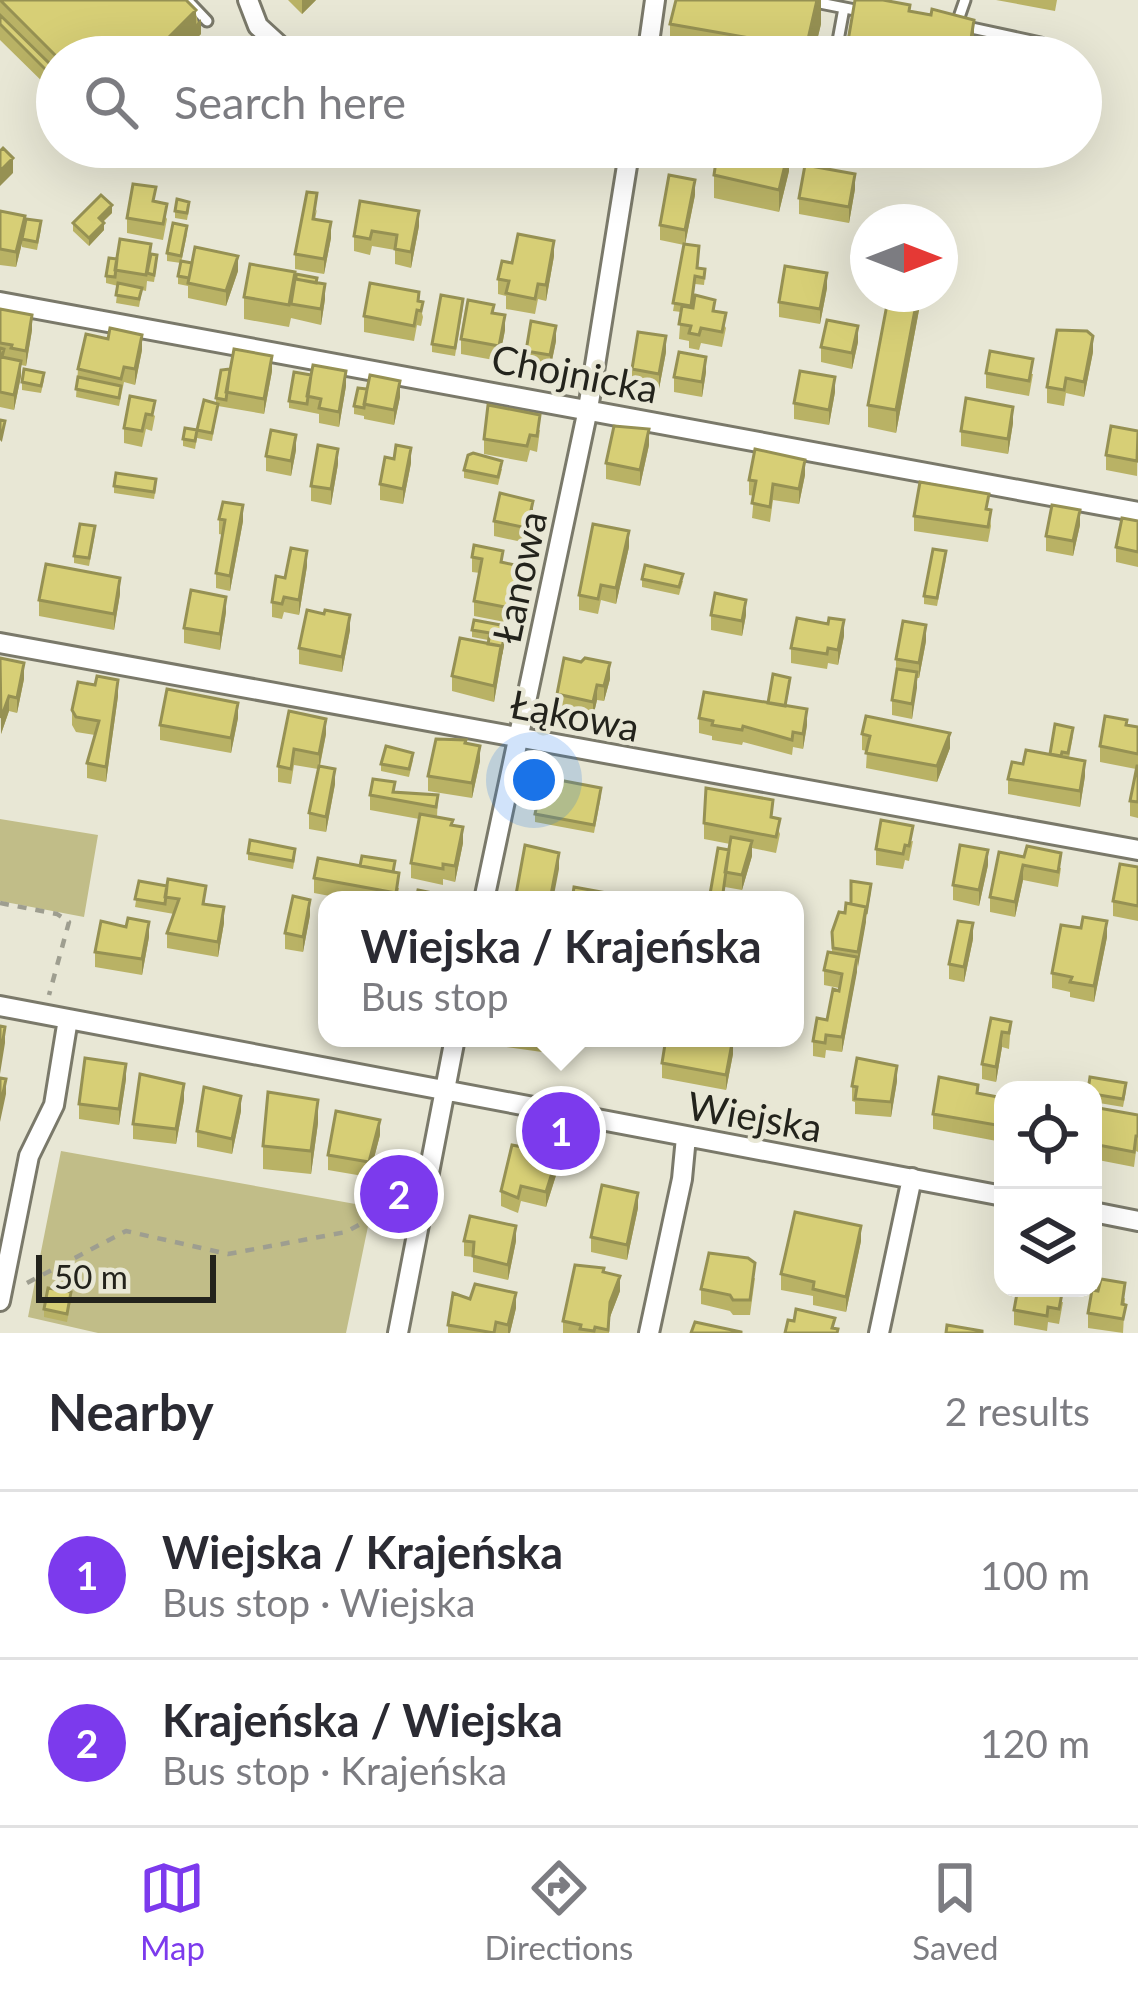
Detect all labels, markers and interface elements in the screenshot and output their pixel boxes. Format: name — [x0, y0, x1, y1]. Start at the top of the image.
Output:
search box — [36, 36, 1102, 168]
icon: search — [78, 69, 144, 135]
text: Search here — [174, 75, 406, 129]
north arrow — [850, 204, 958, 312]
street label: Chojnicka — [488, 334, 662, 412]
street label: Łanowa — [483, 507, 555, 647]
street label: Łąkowa — [507, 680, 643, 750]
your location — [504, 750, 564, 810]
popup — [318, 891, 804, 1047]
text: Wiejska / Krajeńska — [360, 919, 762, 973]
text: Bus stop — [360, 973, 509, 1019]
map controls — [994, 1081, 1102, 1297]
button: locate — [994, 1081, 1102, 1189]
street label: Wiejska — [684, 1082, 826, 1150]
pin: 1 — [522, 1086, 600, 1176]
pin: 2 — [360, 1149, 438, 1239]
button: layers — [994, 1189, 1102, 1297]
scale bar — [36, 1249, 216, 1302]
text: 50 m — [54, 1256, 128, 1296]
text: Nearby — [48, 1381, 214, 1442]
text: 2 results — [945, 1388, 1090, 1434]
text: Wiejska / Krajeńska — [162, 1525, 563, 1579]
text: 1 — [76, 1552, 98, 1598]
text: 100 m — [980, 1552, 1090, 1598]
text: Bus stop · Wiejska — [162, 1579, 475, 1625]
text: Krajeńska / Wiejska — [162, 1693, 563, 1747]
text: 2 — [76, 1720, 98, 1766]
text: 120 m — [980, 1720, 1090, 1766]
text: Bus stop · Krajeńska — [162, 1747, 507, 1793]
tab: Map — [139, 1855, 205, 1967]
tab: Directions — [484, 1855, 633, 1967]
tab: Saved — [912, 1855, 999, 1967]

